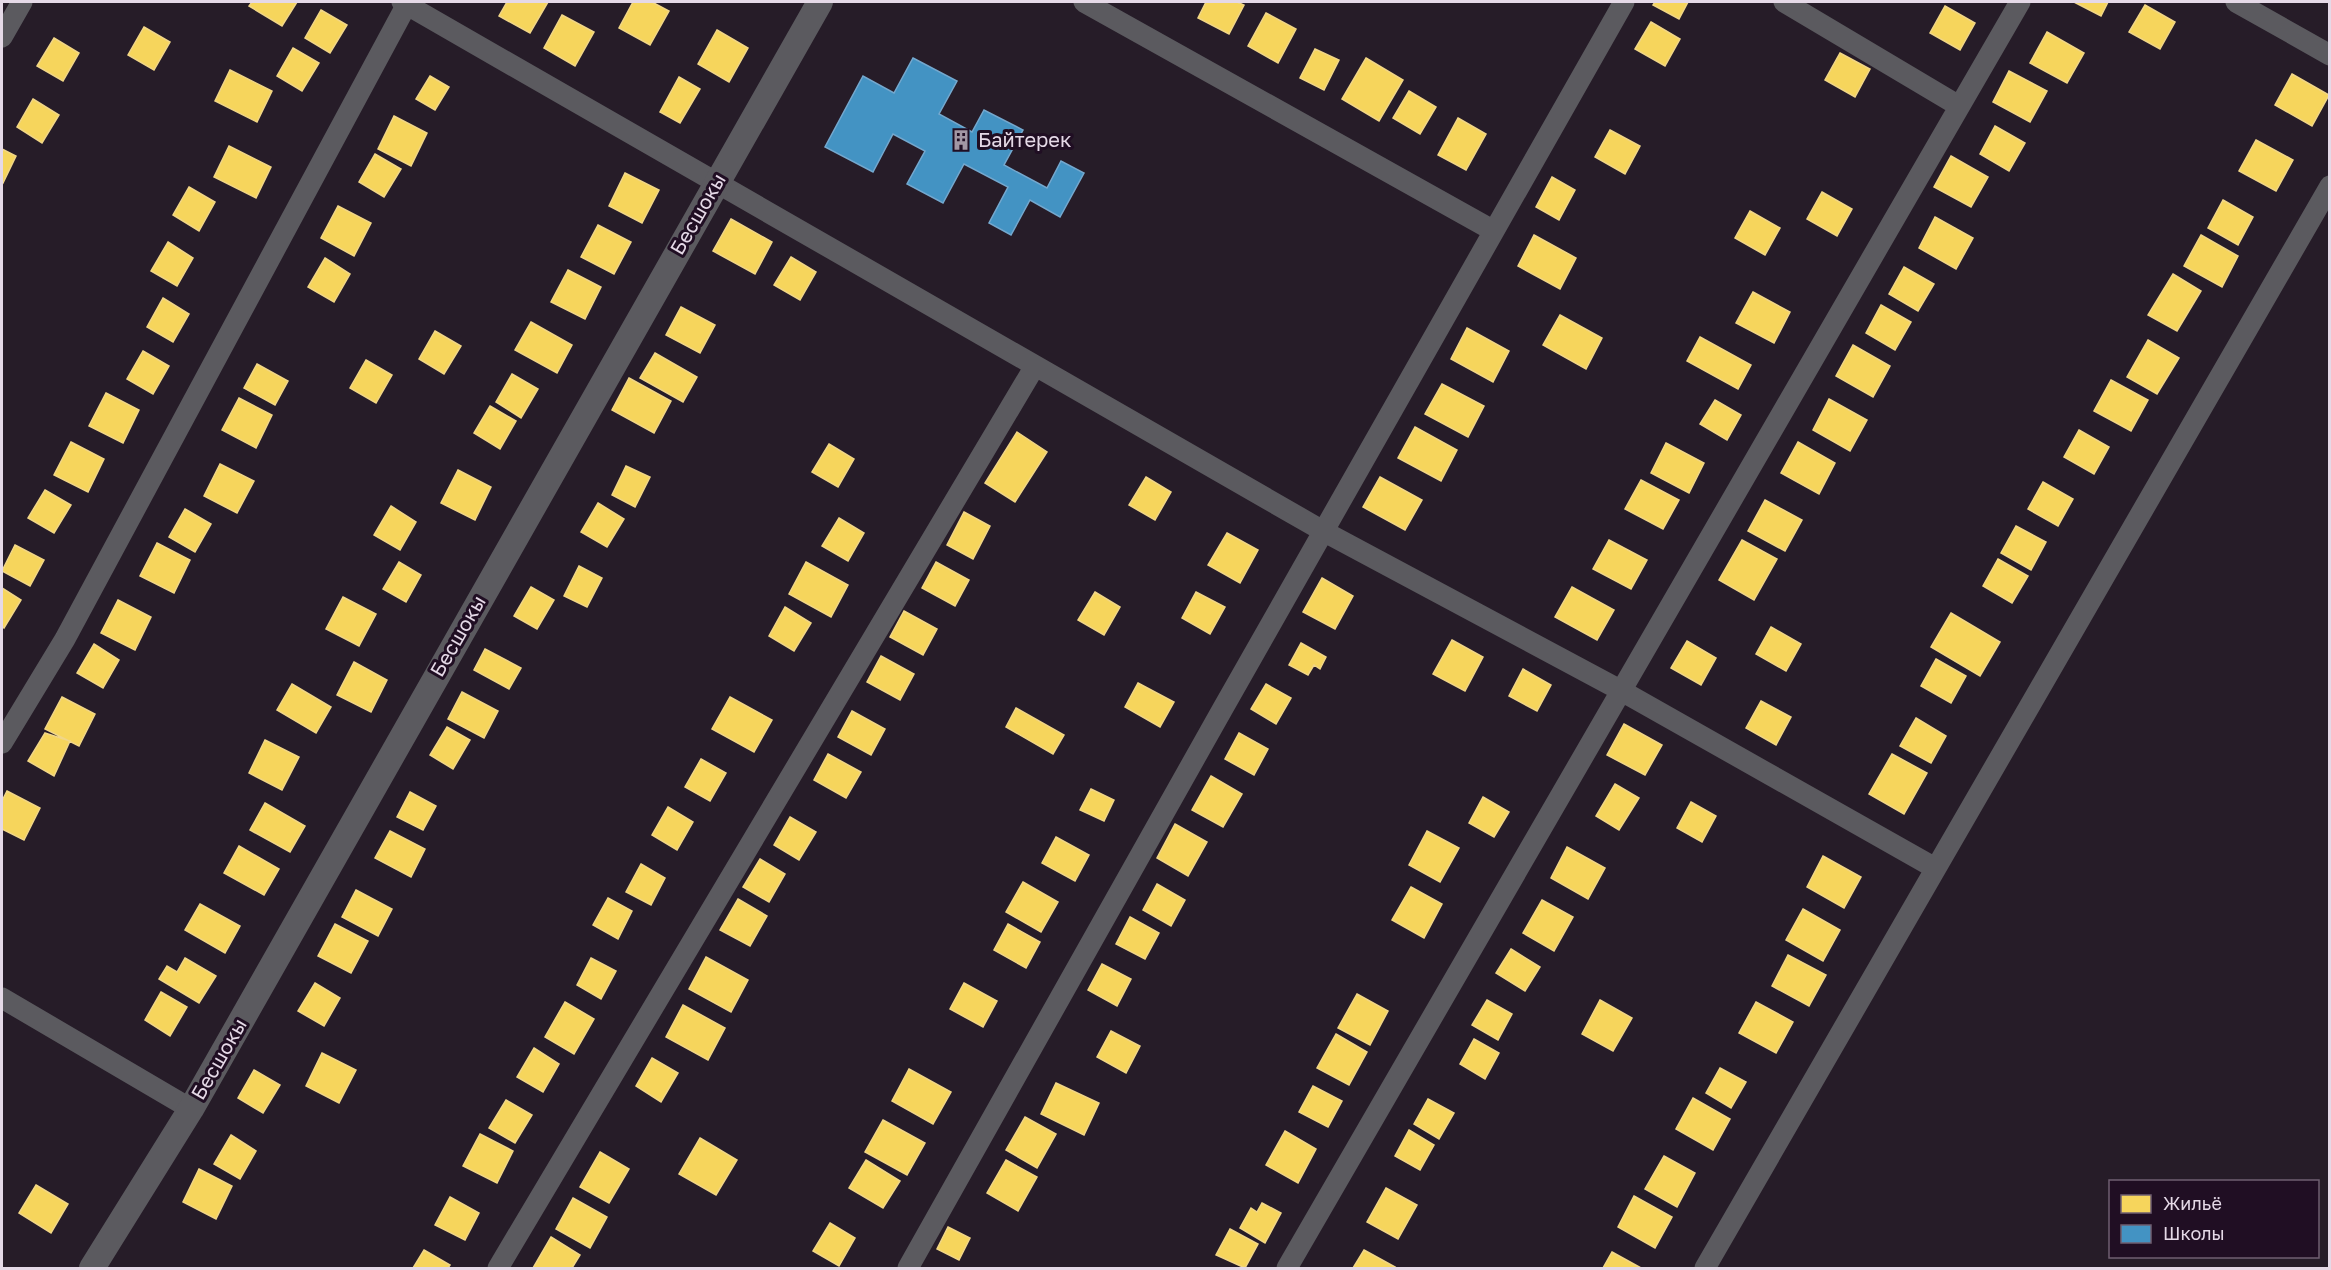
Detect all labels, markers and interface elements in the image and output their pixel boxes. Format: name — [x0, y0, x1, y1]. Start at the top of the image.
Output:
place label: Байтерек — [978, 127, 1071, 151]
building icon: Байтерек — [949, 128, 973, 152]
street label: Бесшокы — [664, 168, 730, 259]
street label: Бесшокы — [424, 590, 490, 681]
street label: Бесшокы — [185, 1013, 251, 1104]
legend — [2109, 1180, 2319, 1258]
text: Жильё — [2163, 1192, 2222, 1214]
text: Школы — [2163, 1222, 2225, 1244]

